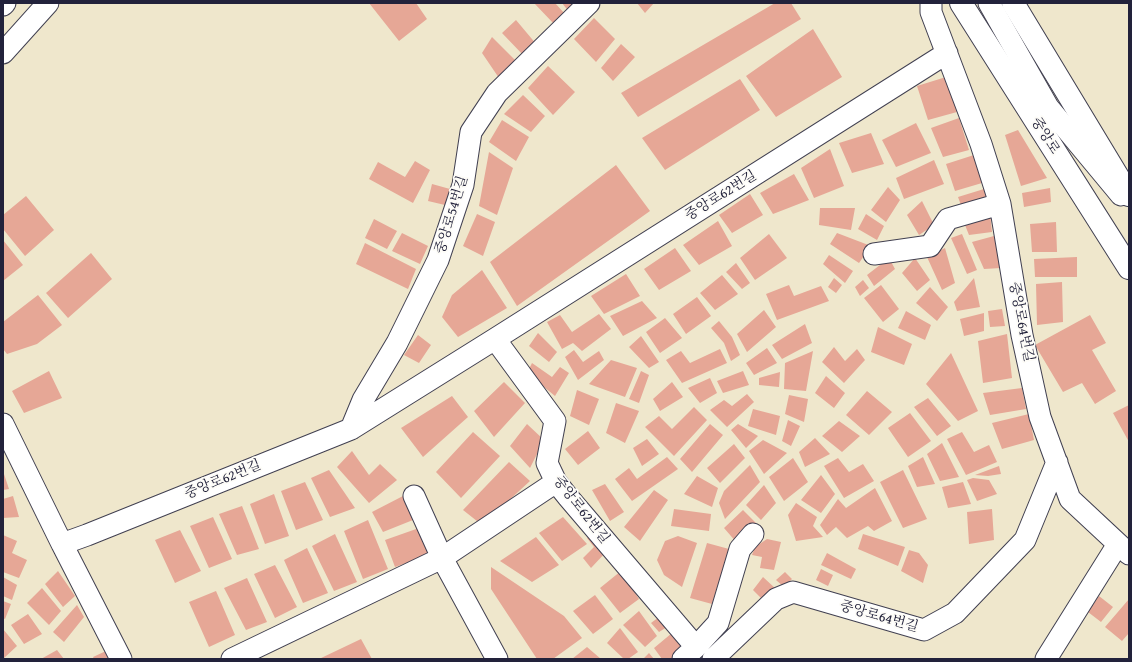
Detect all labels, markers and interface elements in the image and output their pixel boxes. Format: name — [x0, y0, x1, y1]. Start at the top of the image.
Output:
street label: 중앙로 — [1027, 114, 1063, 158]
street label: 중앙로62번길 — [682, 167, 760, 225]
street label: 중앙로54번길 — [432, 174, 472, 256]
street label: 중앙로64번길 — [1005, 281, 1037, 363]
street label: 중앙로62번길 — [182, 457, 264, 503]
street label: 중앙로62번길 — [549, 473, 613, 547]
street label: 중앙로64번길 — [838, 598, 920, 636]

